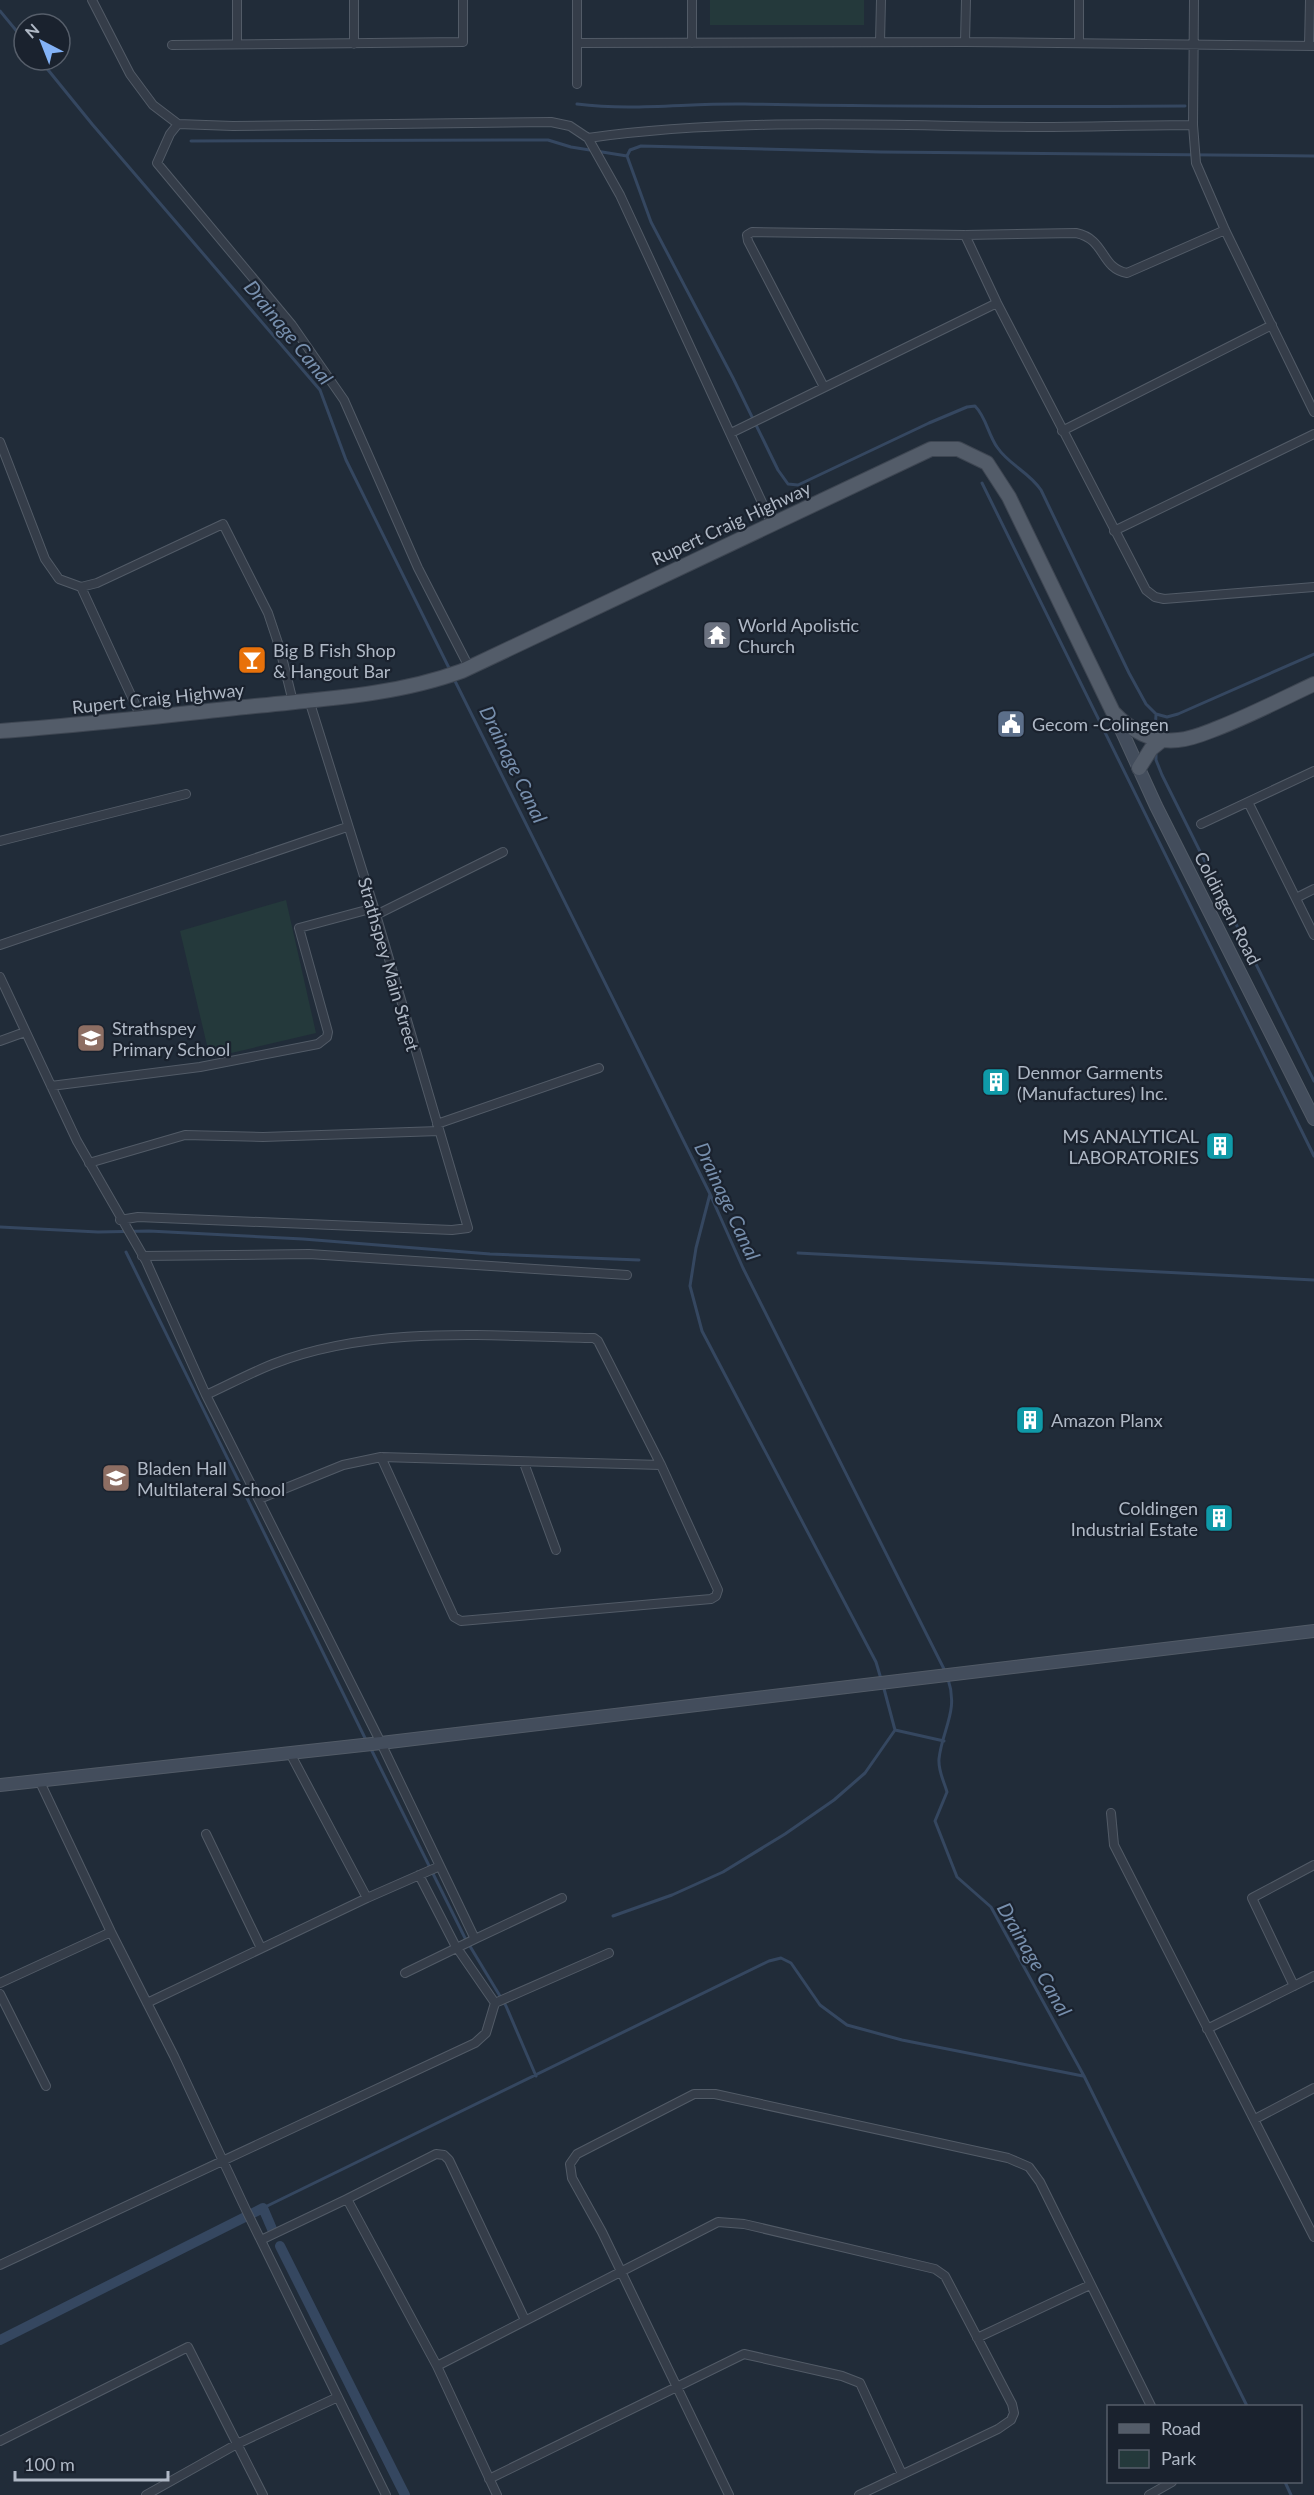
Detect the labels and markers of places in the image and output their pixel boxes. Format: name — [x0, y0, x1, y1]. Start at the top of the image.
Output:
place label: World Apolistic Church — [738, 614, 860, 657]
temple icon: World Apolistic Church — [701, 619, 733, 651]
place label: Big B Fish Shop & Hangout Bar — [273, 639, 396, 682]
bar icon: Big B Fish Shop & Hangout Bar — [236, 644, 268, 676]
public building icon: Gecom -Colingen — [995, 708, 1027, 740]
place label: Gecom -Colingen — [1032, 713, 1169, 735]
place label: Strathspey Primary School — [112, 1017, 230, 1060]
school or university icon: Strathspey Primary School — [75, 1022, 107, 1054]
place label: Denmor Garments (Manufactures) Inc. — [1017, 1061, 1168, 1104]
building icon: Denmor Garments (Manufactures) Inc. — [980, 1066, 1012, 1098]
place label: MS ANALYTICAL LABORATORIES — [1063, 1125, 1199, 1168]
building icon: MS ANALYTICAL LABORATORIES — [1204, 1130, 1236, 1162]
building icon: Amazon Planx — [1014, 1404, 1046, 1436]
place label: Amazon Planx — [1051, 1409, 1163, 1431]
place label: Bladen Hall Multilateral School — [137, 1457, 285, 1500]
school or university icon: Bladen Hall Multilateral School — [100, 1462, 132, 1494]
place label: Coldingen Industrial Estate — [1071, 1497, 1198, 1540]
building icon: Coldingen Industrial Estate — [1203, 1502, 1235, 1534]

